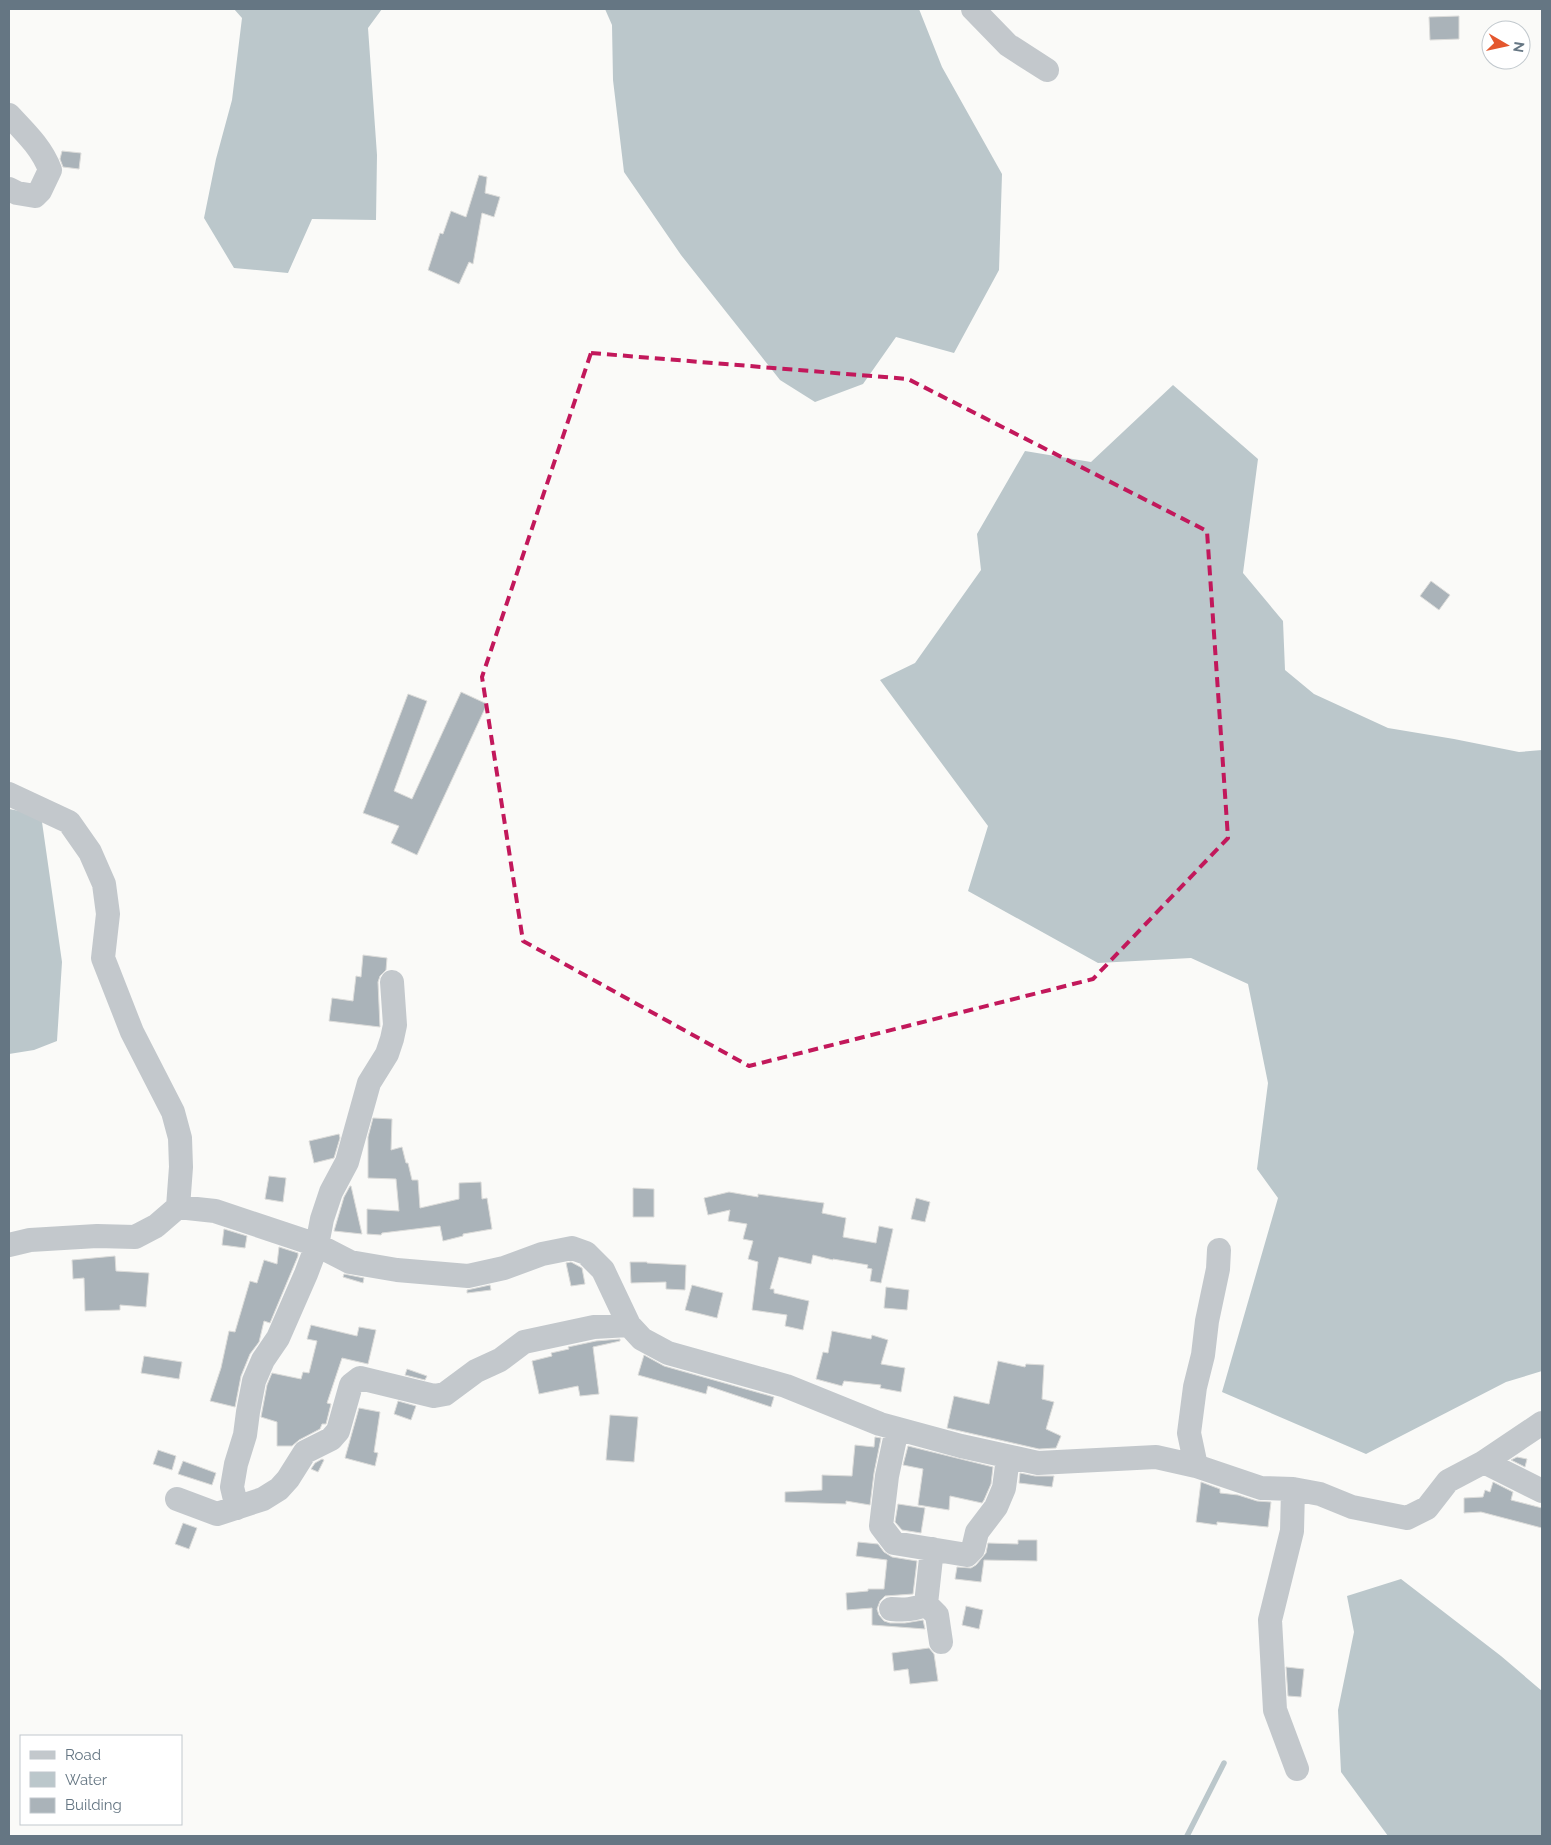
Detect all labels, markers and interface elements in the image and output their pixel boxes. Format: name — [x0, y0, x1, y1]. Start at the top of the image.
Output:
north arrow — [1481, 20, 1531, 70]
text: N — [1510, 41, 1528, 54]
legend — [20, 1735, 182, 1825]
text: Road — [65, 1746, 101, 1764]
text: Water — [65, 1771, 108, 1789]
text: Building — [65, 1796, 122, 1814]

